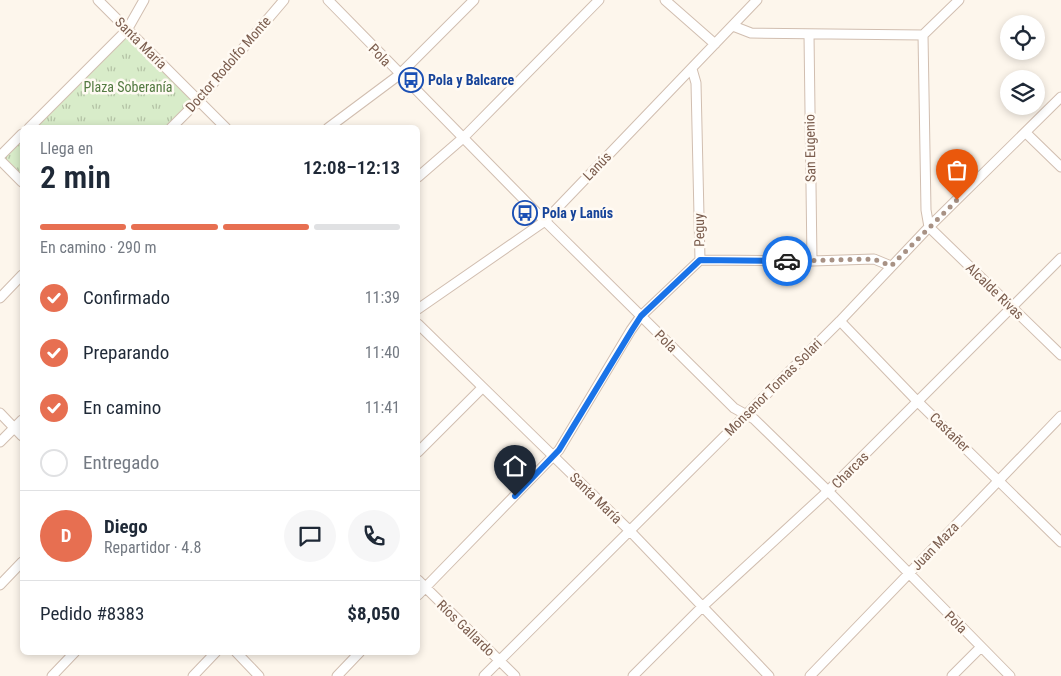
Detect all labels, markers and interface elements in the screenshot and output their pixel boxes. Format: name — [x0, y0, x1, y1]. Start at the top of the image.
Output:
street label: Doctor Rodolfo Monte — [182, 13, 274, 115]
street label: Santa María — [112, 14, 170, 72]
map controls — [1000, 15, 1045, 115]
button: locate — [1000, 15, 1045, 60]
street label: Pola — [366, 41, 394, 69]
bus stop icon: Pola y Balcarce — [398, 67, 424, 93]
button: layers — [1000, 70, 1045, 115]
place label: Pola y Balcarce — [428, 72, 515, 88]
park label: Plaza Soberanía — [84, 79, 172, 95]
street label: San Eugenio — [801, 114, 819, 182]
text: Llega en — [40, 139, 93, 158]
street label: Lanús — [580, 148, 614, 184]
pin — [936, 149, 978, 200]
text: 12:08–12:13 — [303, 156, 400, 179]
icon: bag — [943, 156, 971, 184]
text: 2 min — [40, 158, 111, 196]
bus stop icon: Pola y Lanús — [512, 200, 538, 226]
place label: Pola y Lanús — [542, 205, 613, 221]
street label: Peguy — [691, 213, 707, 247]
courier — [762, 236, 812, 286]
text: En camino · 290 m — [40, 238, 157, 257]
icon: car — [773, 247, 801, 275]
street label: Alcalde Rivas — [963, 260, 1027, 322]
icon: check — [40, 284, 68, 312]
text: Confirmado — [83, 286, 170, 309]
text: 11:39 — [365, 288, 400, 307]
street label: Pola — [652, 327, 680, 355]
street label: Monsenor Tomas Solari — [721, 335, 825, 439]
icon: check — [40, 339, 68, 367]
text: Preparando — [83, 341, 169, 364]
text: 11:40 — [365, 343, 400, 362]
icon: check — [40, 394, 68, 422]
text: En camino — [83, 396, 161, 419]
text: 11:41 — [365, 398, 400, 417]
street label: Castañer — [927, 409, 973, 455]
pin — [494, 445, 536, 496]
street label: Charcas — [828, 448, 872, 492]
text: Entregado — [83, 451, 159, 474]
icon: home — [501, 452, 529, 480]
street label: Santa María — [567, 469, 625, 527]
button: chat — [284, 510, 336, 562]
button: phone — [348, 510, 400, 562]
text: Diego — [104, 515, 148, 538]
street label: Juan Maza — [908, 519, 962, 573]
text: D — [61, 524, 71, 547]
text: Repartidor · 4.8 — [104, 538, 201, 557]
street label: Ríos Gallardo — [434, 597, 498, 659]
text: Pedido #8383 — [40, 602, 144, 625]
text: $8,050 — [347, 602, 400, 625]
street label: Pola — [942, 608, 970, 636]

